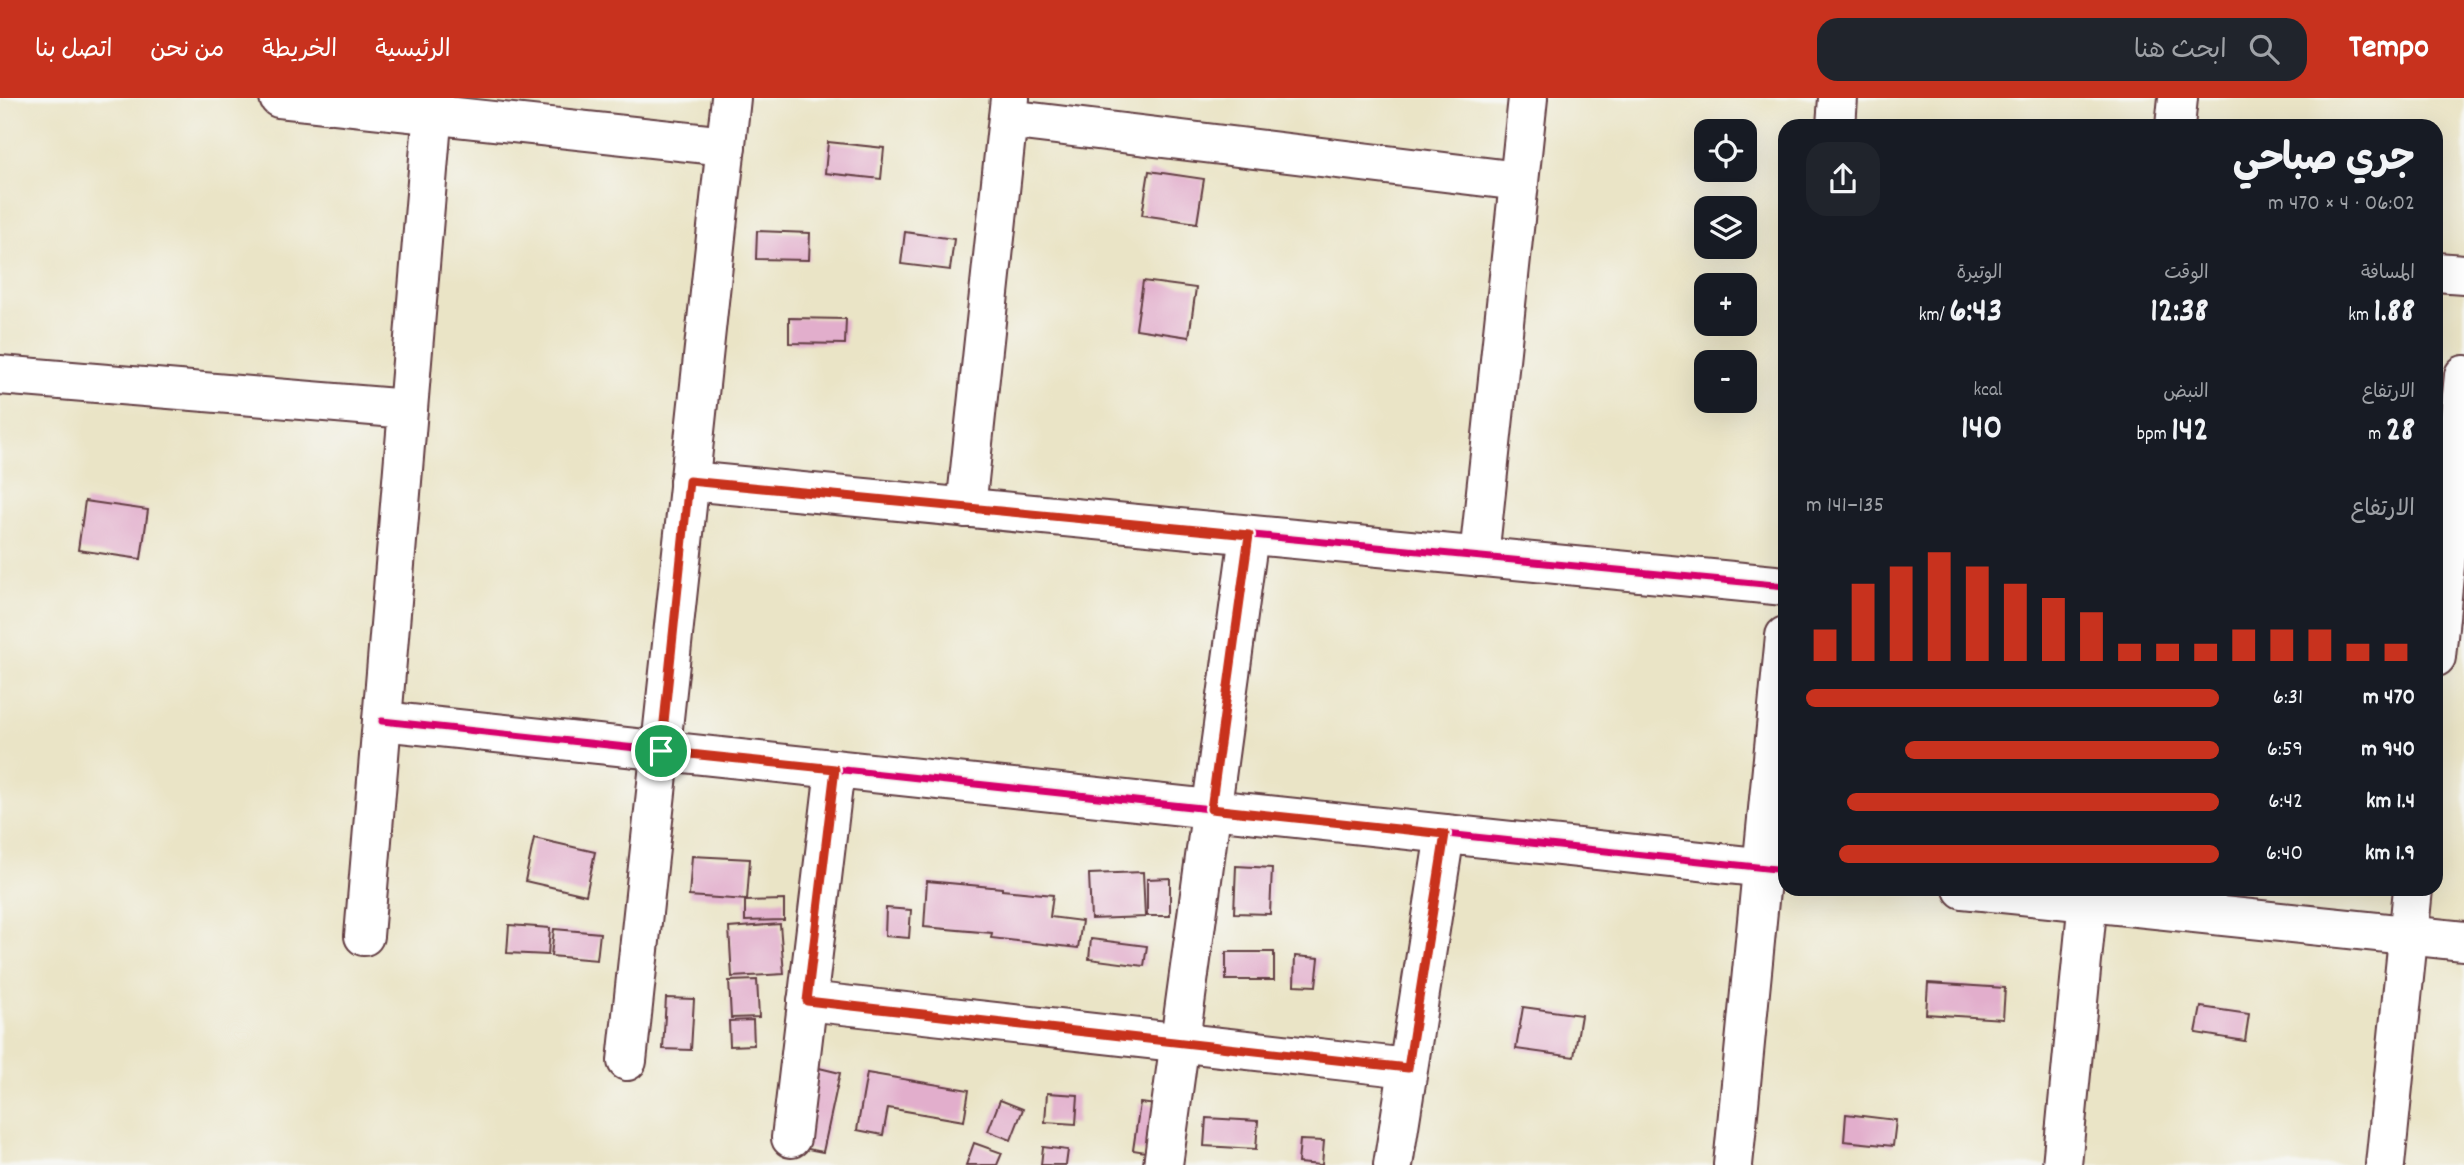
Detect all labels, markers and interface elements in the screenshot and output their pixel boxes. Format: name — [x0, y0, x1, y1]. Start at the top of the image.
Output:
search box — [1817, 18, 2307, 81]
text: Tempo — [2349, 26, 2429, 73]
icon: search — [2245, 30, 2283, 68]
text: ابحث هنا — [2134, 33, 2227, 70]
text: اتصل بنا — [35, 34, 112, 68]
text: من نحن — [150, 34, 224, 68]
text: الخريطة — [262, 34, 337, 68]
text: الرئيسية — [375, 34, 451, 68]
map controls — [1694, 119, 1757, 413]
button: locate — [1694, 119, 1757, 182]
text: جري صباحي — [2233, 134, 2415, 189]
button: share — [1806, 142, 1880, 216]
text: 06:02 · 4 × 470 m — [2268, 188, 2415, 221]
button: layers — [1694, 196, 1757, 259]
text: الوتيرة — [1956, 261, 2002, 288]
text: الوقت — [2164, 261, 2209, 288]
text: المسافة — [2361, 261, 2415, 288]
button: + — [1694, 273, 1757, 336]
text: 6:43 — [1949, 288, 2002, 338]
text: 12:38 — [2150, 288, 2209, 338]
text: 1.88 — [2373, 288, 2415, 338]
text: /km — [1919, 303, 1949, 330]
text: km — [2348, 303, 2373, 330]
button: − — [1694, 350, 1757, 413]
text: kcal — [1973, 378, 2002, 405]
text: النبض — [2163, 380, 2209, 407]
text: الارتفاع — [2362, 380, 2415, 407]
text: 140 — [1961, 405, 2002, 455]
text: 142 — [2171, 407, 2209, 457]
text: 28 — [2386, 407, 2415, 457]
text: bpm — [2137, 422, 2171, 449]
text: m — [2368, 422, 2386, 449]
text: 135–141 m — [1806, 490, 1884, 523]
text: الارتفاع — [2351, 494, 2415, 527]
text: 6:31 — [2273, 682, 2303, 715]
text: 470 m — [2363, 682, 2415, 715]
pin — [631, 721, 691, 781]
icon: arrive — [642, 732, 680, 770]
text: 6:59 — [2267, 734, 2303, 767]
text: 940 m — [2361, 734, 2415, 767]
text: 6:42 — [2268, 786, 2303, 819]
text: 1.4 km — [2366, 786, 2415, 819]
text: 6:40 — [2266, 838, 2303, 871]
text: 1.9 km — [2365, 838, 2415, 871]

